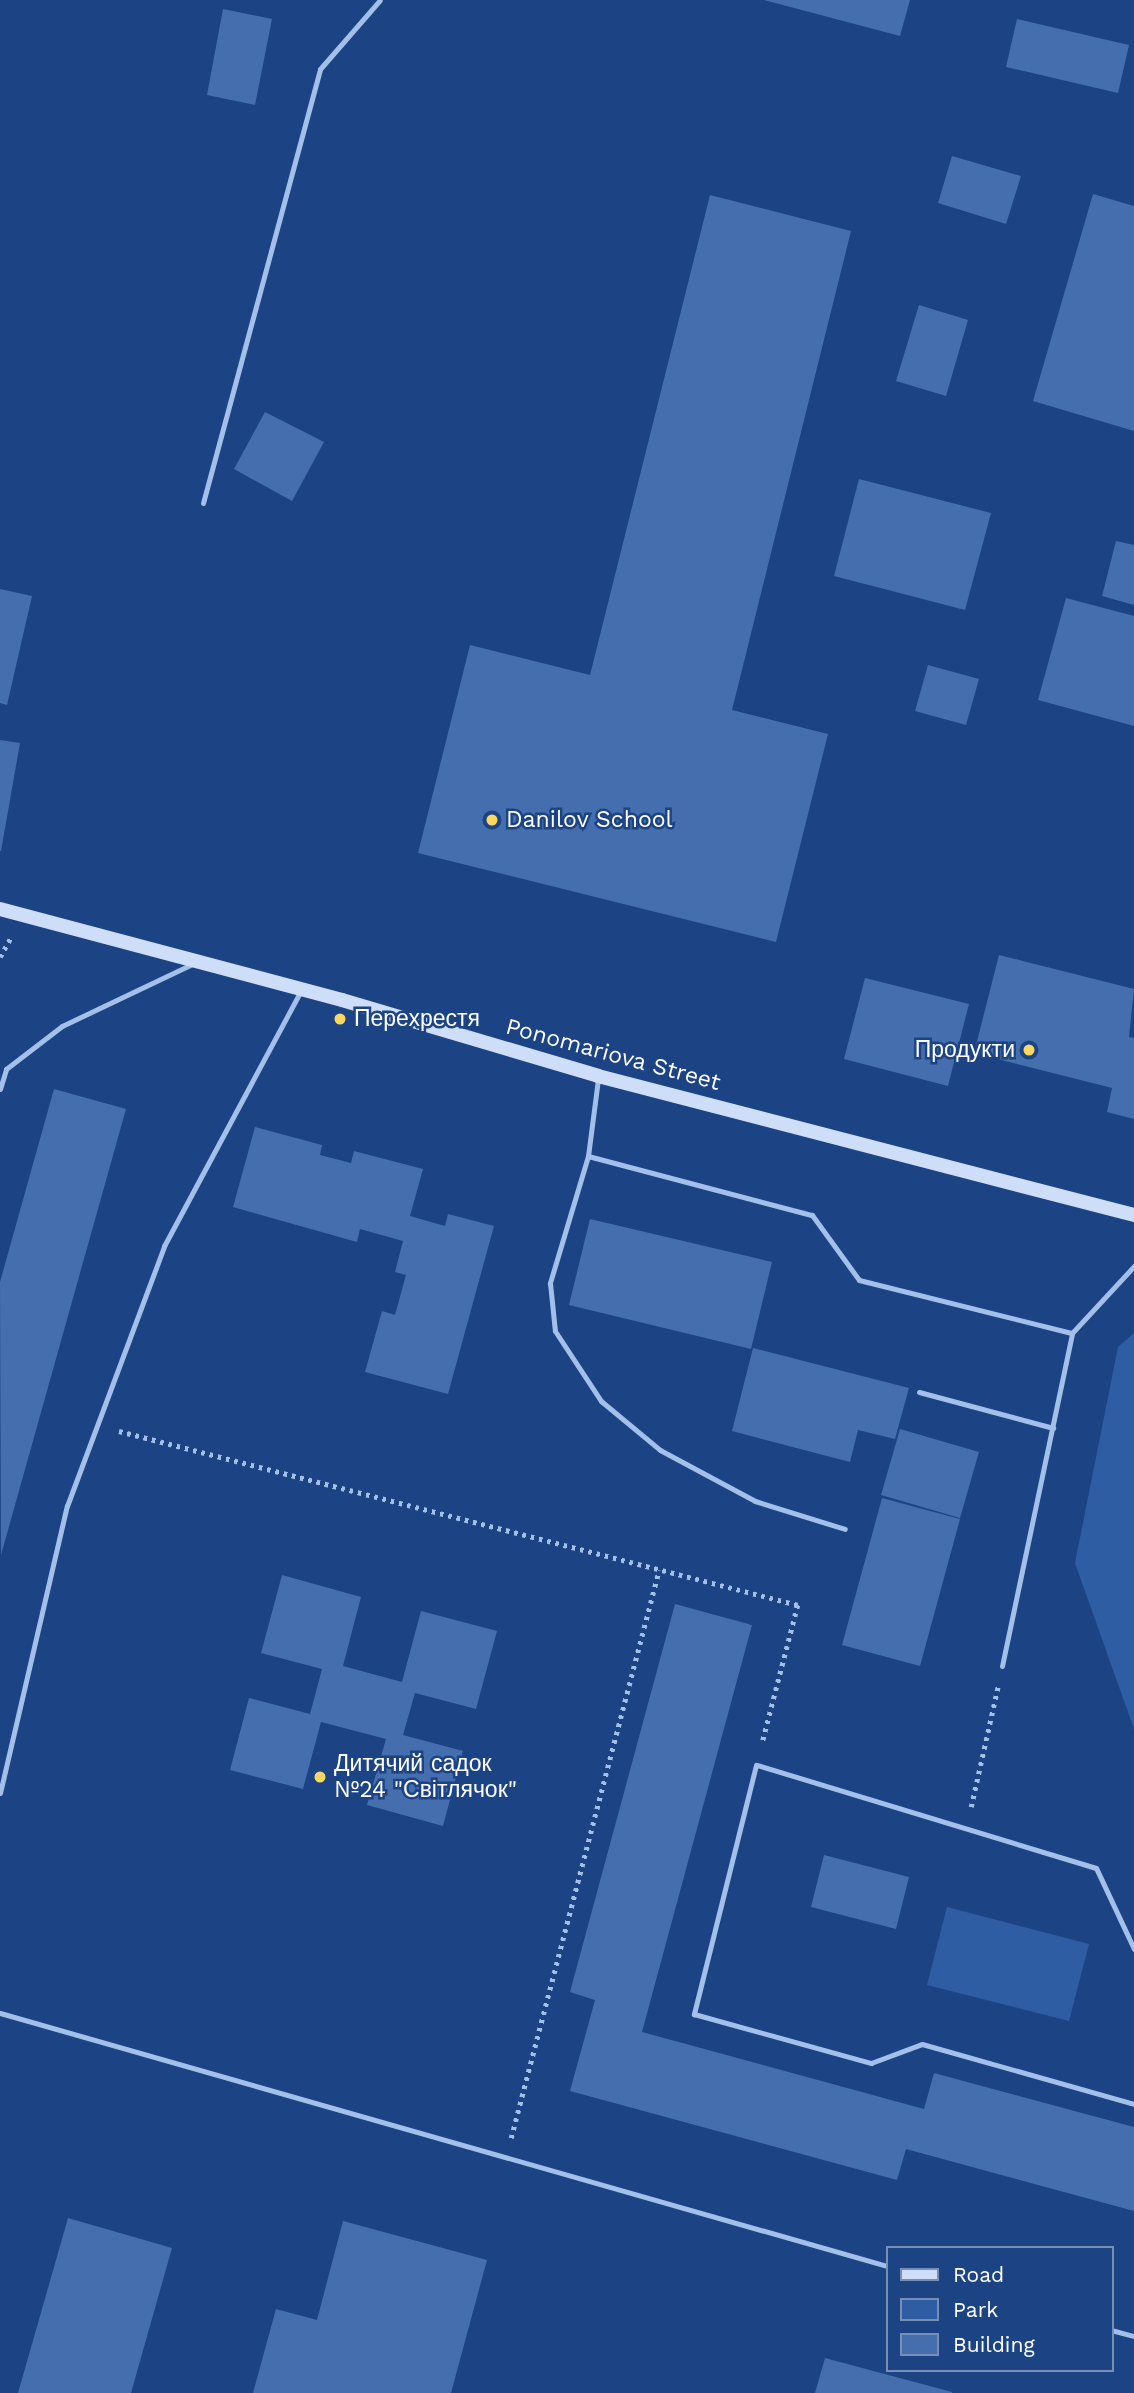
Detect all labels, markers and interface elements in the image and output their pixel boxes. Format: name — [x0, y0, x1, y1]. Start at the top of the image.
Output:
place label: Danilov School — [506, 806, 673, 834]
marker: Danilov School — [484, 812, 500, 828]
place label: Перехрестя — [354, 1005, 480, 1033]
marker: Перехрестя — [332, 1011, 348, 1027]
street label: Ponomariova Street — [502, 1013, 724, 1097]
place label: Продукти — [915, 1036, 1015, 1064]
marker: Продукти — [1021, 1042, 1037, 1058]
place label: Дитячий садок №24 "Світлячок" — [334, 1750, 517, 1804]
marker: Дитячий садок №24 "Світлячок" — [312, 1769, 328, 1785]
legend — [886, 2246, 1113, 2372]
text: Road — [953, 2262, 1004, 2287]
text: Park — [953, 2297, 998, 2322]
text: Building — [953, 2332, 1035, 2357]

